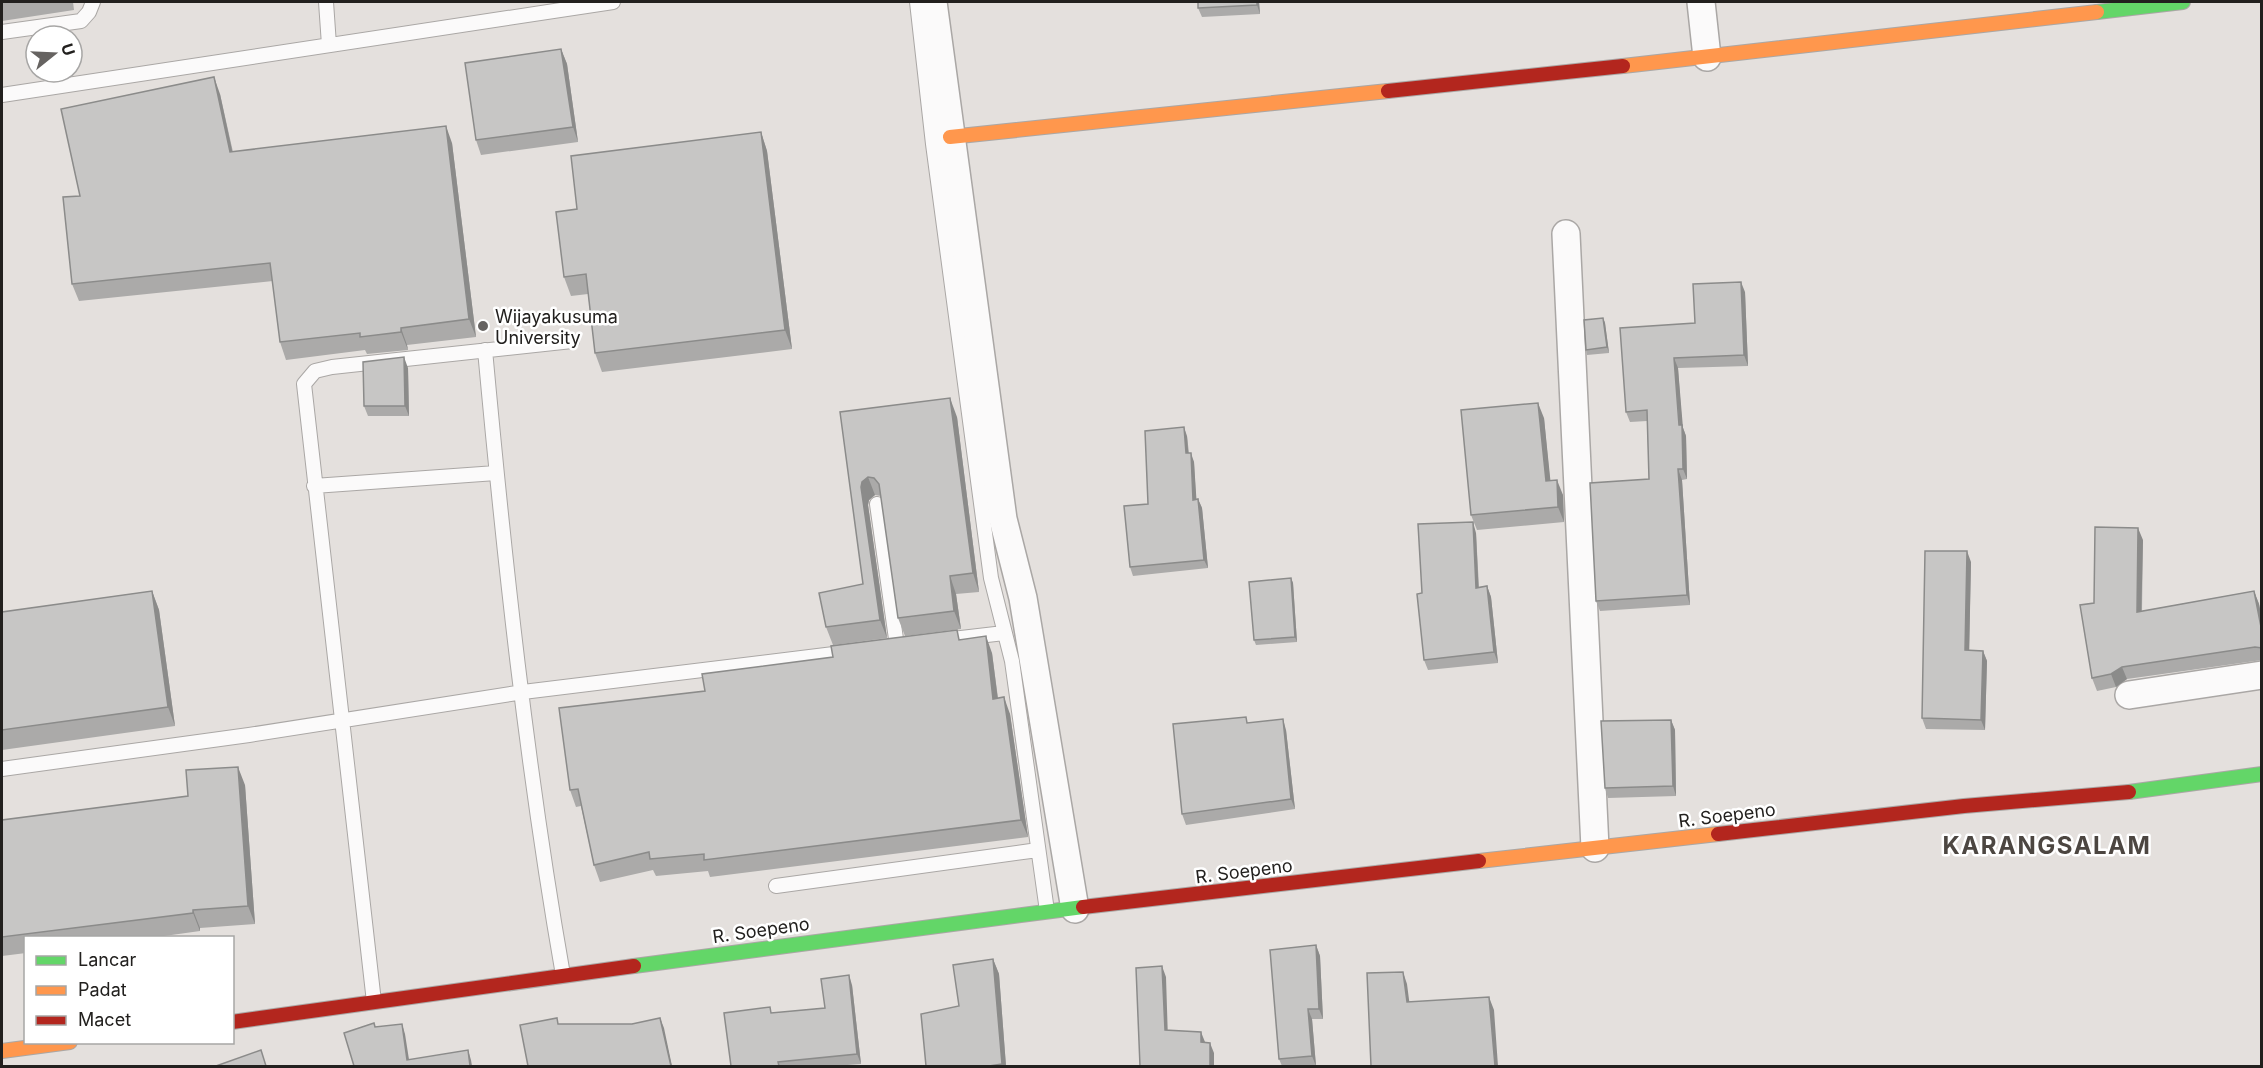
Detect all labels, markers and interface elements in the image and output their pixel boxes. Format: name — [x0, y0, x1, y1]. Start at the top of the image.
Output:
north arrow — [24, 24, 84, 84]
text: U — [57, 41, 80, 58]
place label: Wijayakusuma University — [495, 306, 618, 348]
marker: Wijayakusuma University — [476, 319, 490, 333]
street label: R. Soepeno — [1677, 799, 1777, 831]
district label: KARANGSALAM — [1943, 831, 2151, 860]
street label: R. Soepeno — [1194, 855, 1294, 887]
street label: R. Soepeno — [711, 913, 811, 947]
legend — [24, 936, 234, 1044]
text: Lancar — [78, 949, 136, 970]
text: Padat — [78, 979, 127, 1000]
text: Macet — [78, 1009, 131, 1030]

